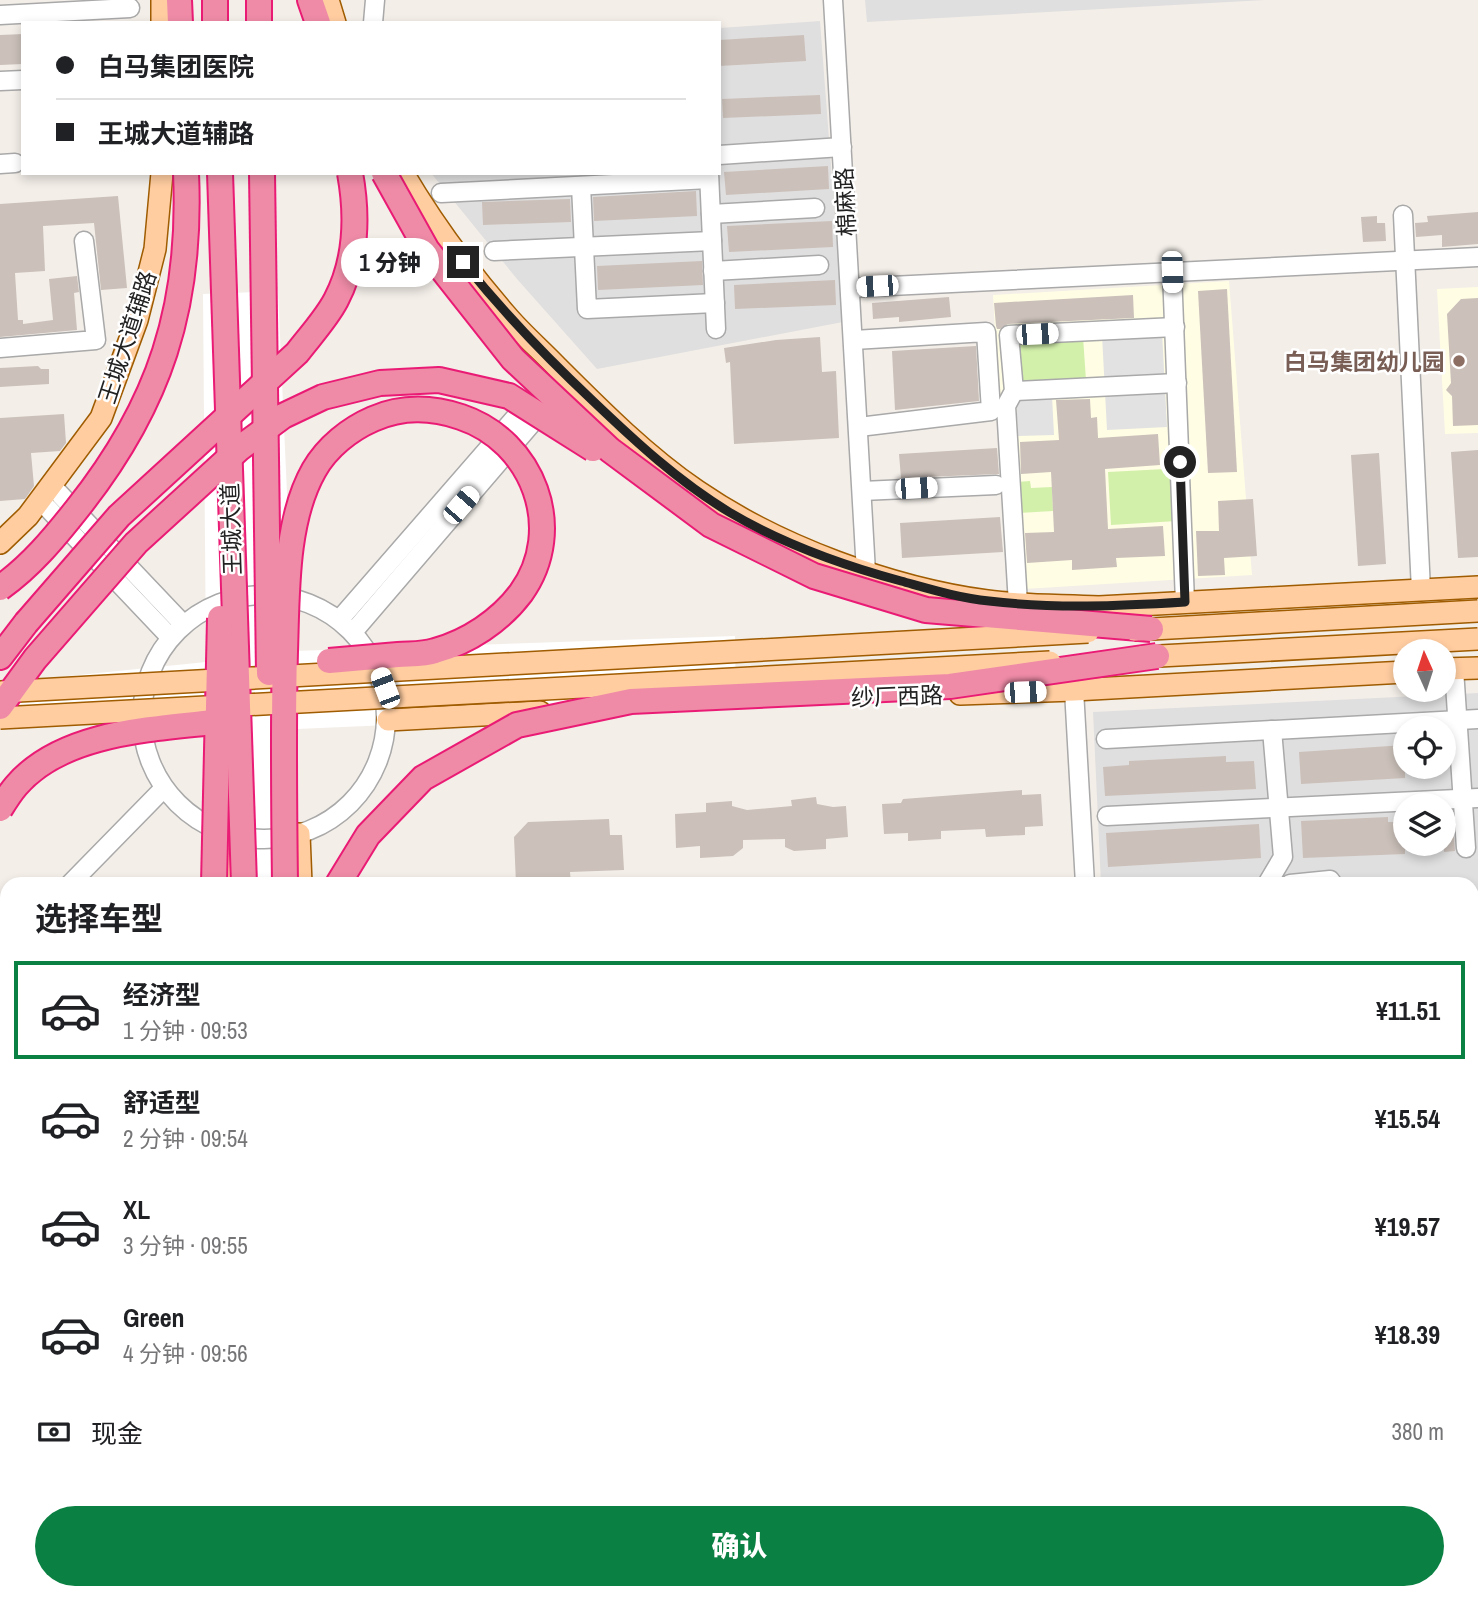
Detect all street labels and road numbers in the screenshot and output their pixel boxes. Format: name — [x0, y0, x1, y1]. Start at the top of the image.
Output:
street label: 棉麻路 — [828, 167, 862, 237]
street label: 王城大道辅路 — [91, 267, 163, 407]
street label: 王城大道 — [214, 482, 248, 576]
street label: 纱厂西路 — [850, 679, 944, 713]

